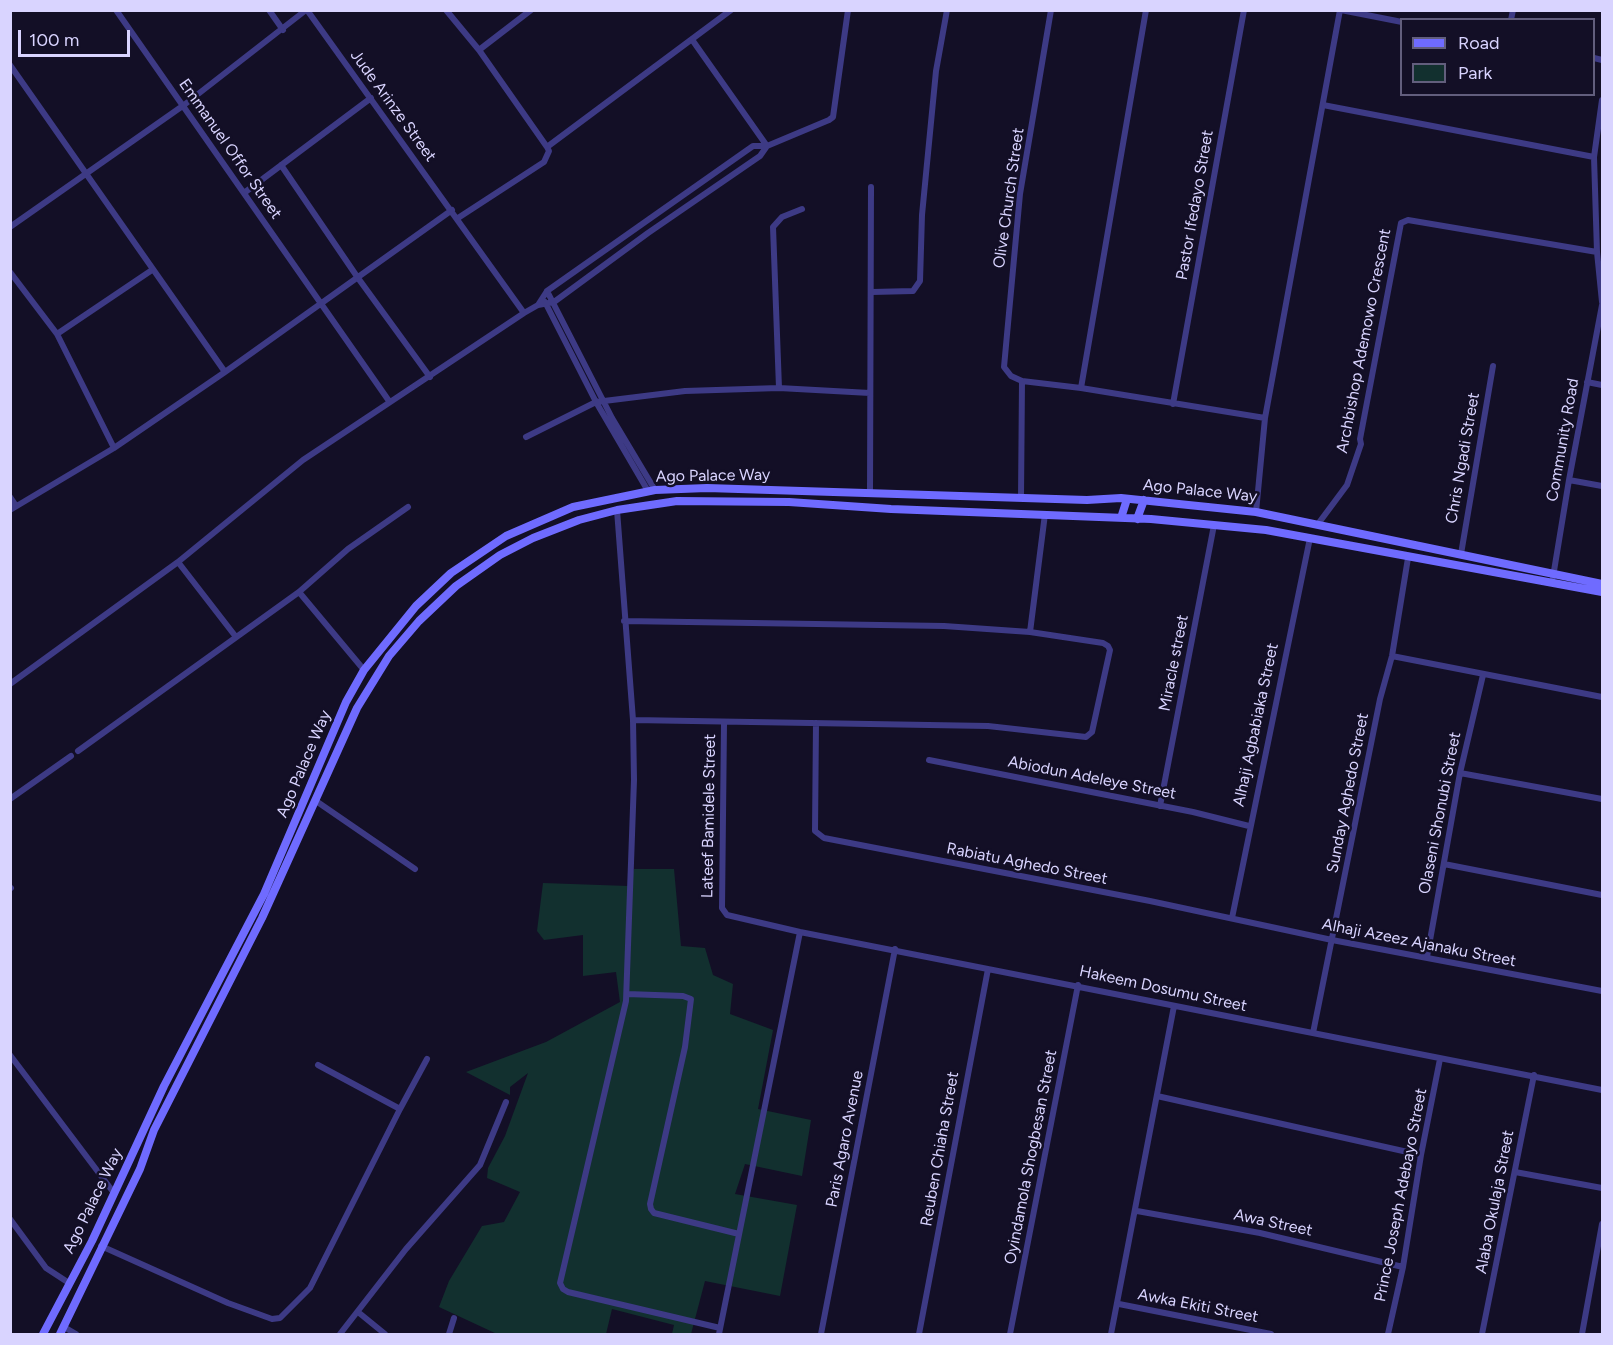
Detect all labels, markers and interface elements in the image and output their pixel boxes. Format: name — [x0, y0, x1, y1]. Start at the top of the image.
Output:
scale bar — [21, 18, 134, 56]
legend — [1400, 18, 1595, 96]
text: 100 m — [29, 29, 79, 51]
text: Road — [1458, 32, 1499, 54]
street label: Jude Arinze Street — [346, 46, 440, 166]
text: Park — [1458, 62, 1492, 84]
street label: Emmanuel Offor Street — [174, 75, 286, 223]
street label: Olive Church Street — [990, 127, 1028, 269]
street label: Pastor Ifedayo Street — [1172, 129, 1218, 281]
street label: Archbishop Ademowo Crescent — [1333, 227, 1395, 455]
street label: Community Road — [1543, 377, 1583, 503]
street label: Chris Ngadi Street — [1442, 391, 1484, 525]
street label: Ago Palace Way — [655, 465, 771, 487]
street label: Ago Palace Way — [1142, 475, 1258, 507]
street label: Miracle street — [1155, 613, 1193, 713]
street label: Alhaji Agbabiaka Street — [1229, 641, 1283, 809]
street label: Ago Palace Way — [273, 707, 335, 821]
street label: Sunday Aghedo Street — [1323, 711, 1373, 875]
street label: Olaseni Shonubi Street — [1415, 730, 1465, 896]
street label: Lateef Bamidele Street — [698, 734, 720, 898]
street label: Abiodun Adeleye Street — [1006, 752, 1178, 804]
street label: Rabiatu Aghedo Street — [945, 839, 1109, 889]
street label: Alhaji Azeez Ajanaku Street — [1320, 915, 1518, 971]
street label: Hakeem Dosumu Street — [1077, 962, 1249, 1016]
street label: Oyindamola Shogbesan Street — [1001, 1048, 1061, 1266]
street label: Paris Agaro Avenue — [822, 1069, 868, 1209]
street label: Reuben Chiaha Street — [917, 1070, 963, 1228]
street label: Prince Joseph Adebayo Street — [1371, 1087, 1431, 1303]
street label: Alaba Okulaja Street — [1472, 1129, 1518, 1275]
street label: Ago Palace Way — [59, 1145, 127, 1257]
street label: Awa Street — [1232, 1205, 1314, 1241]
street label: Awka Ekiti Street — [1136, 1285, 1260, 1327]

